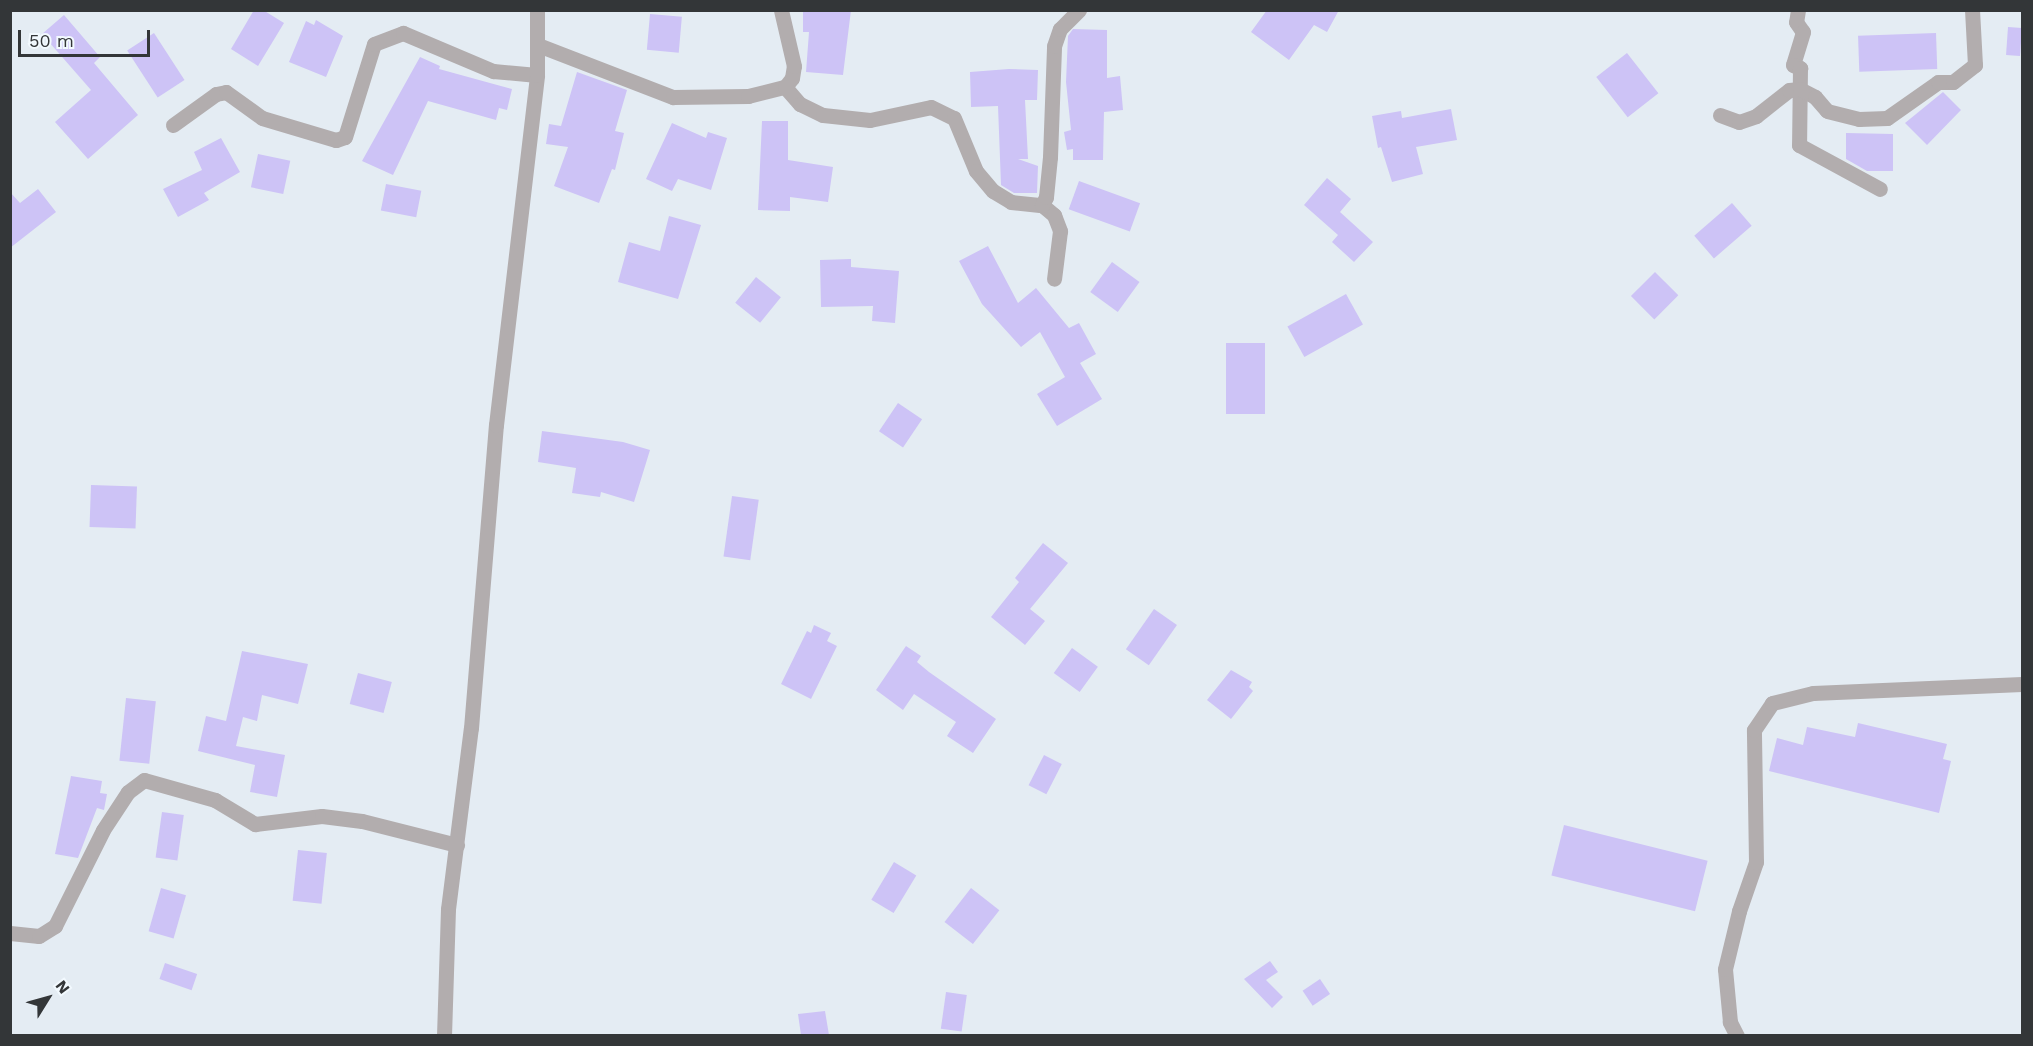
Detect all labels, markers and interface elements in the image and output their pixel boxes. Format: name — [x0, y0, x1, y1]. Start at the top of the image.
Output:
scale bar — [21, 18, 153, 56]
text: 50 m — [29, 30, 74, 51]
north arrow — [18, 968, 78, 1028]
text: N — [52, 976, 74, 997]

